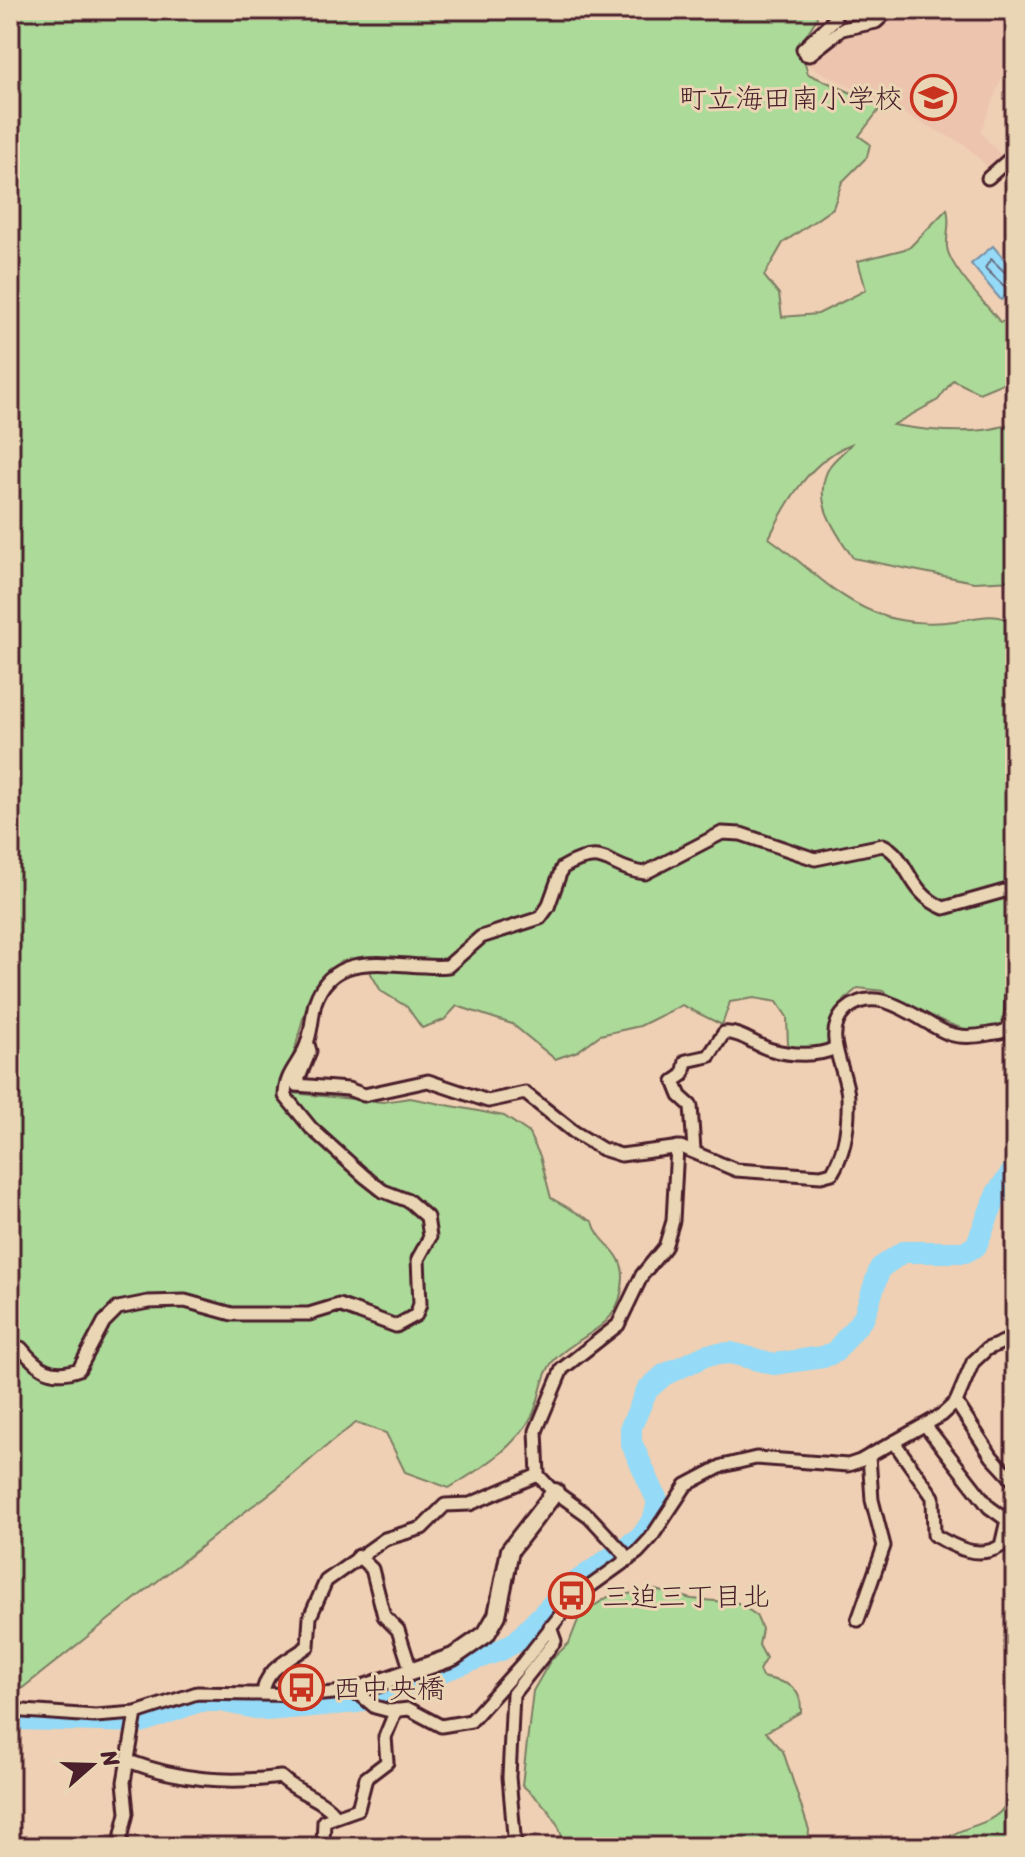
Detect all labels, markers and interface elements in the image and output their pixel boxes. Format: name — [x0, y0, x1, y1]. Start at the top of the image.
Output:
place label: 町立海田南小学校 — [679, 74, 903, 123]
school or university icon: 町立海田南小学校 — [910, 74, 958, 122]
bus stop icon: 三迫三丁目北 — [547, 1572, 595, 1620]
place label: 三迫三丁目北 — [602, 1572, 770, 1621]
bus stop icon: 西中央橋 — [278, 1664, 326, 1712]
place label: 西中央橋 — [333, 1664, 445, 1713]
north arrow — [52, 1725, 132, 1805]
text: N — [89, 1744, 132, 1773]

